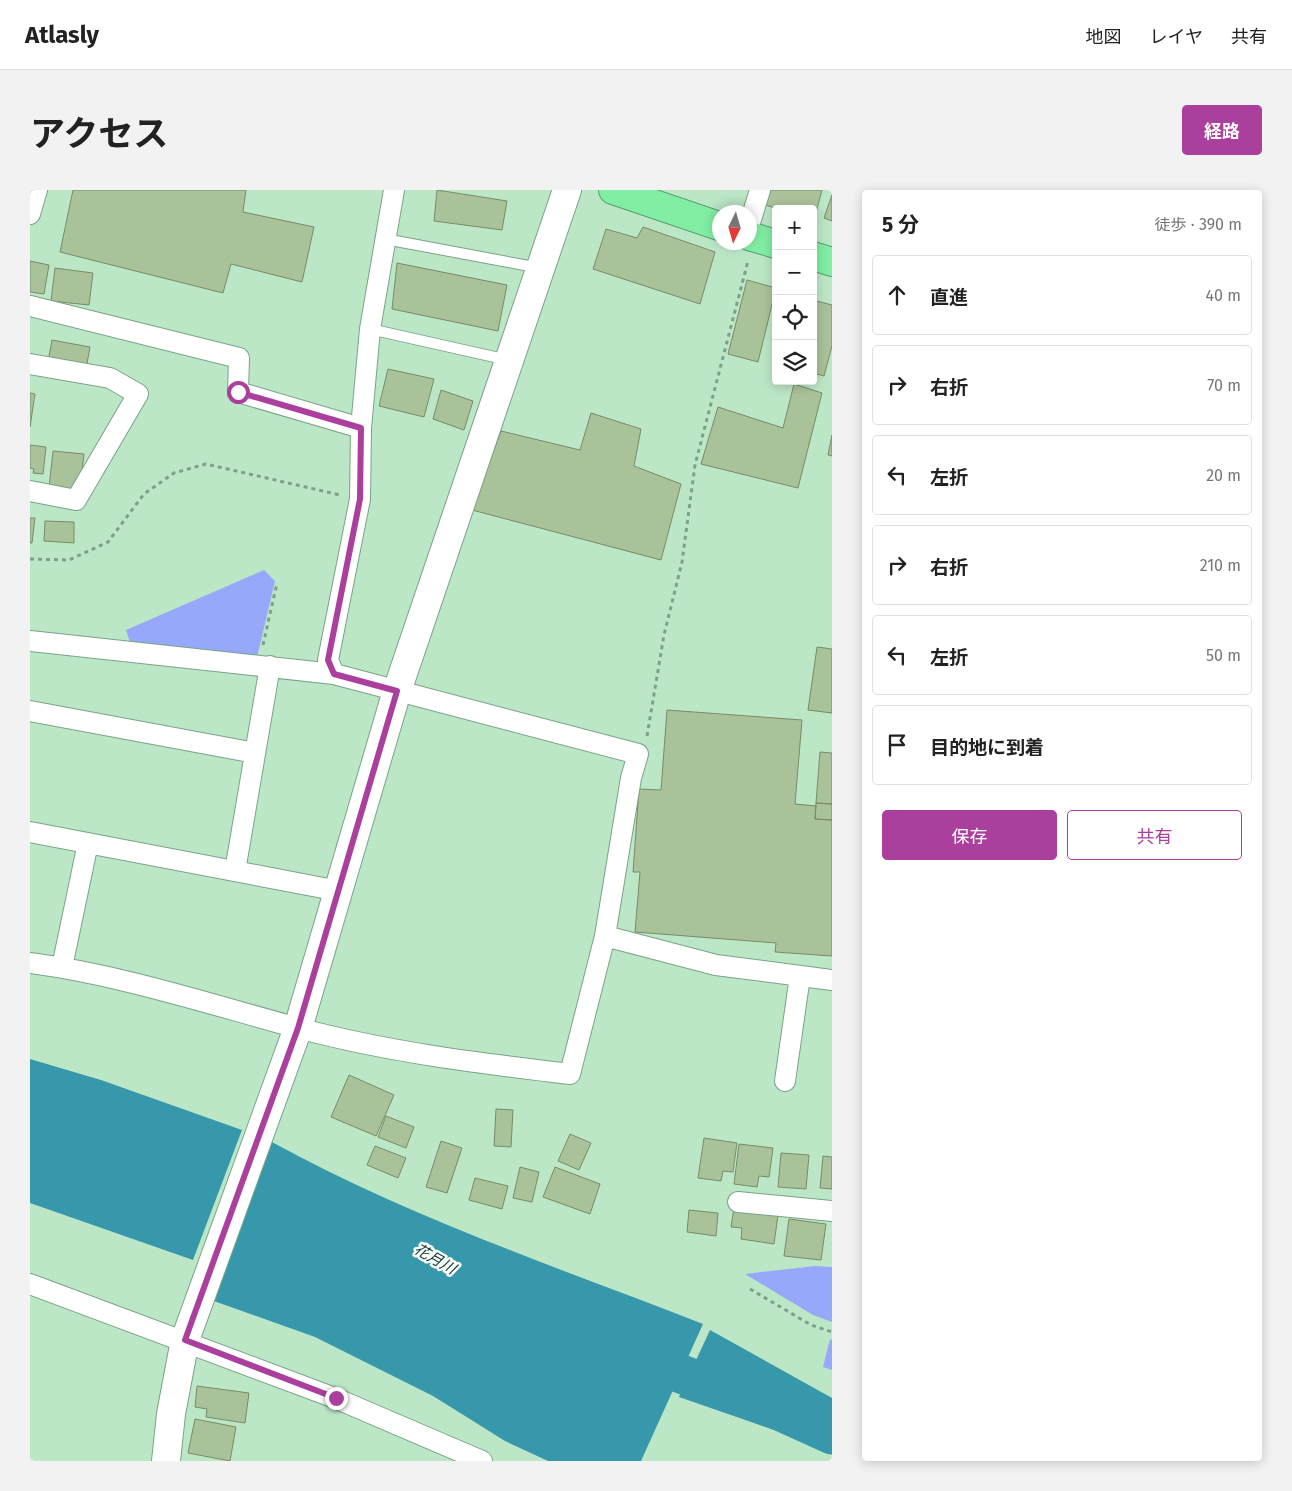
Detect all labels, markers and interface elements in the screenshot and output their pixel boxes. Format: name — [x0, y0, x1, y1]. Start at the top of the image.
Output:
text: Atlasly — [25, 21, 99, 49]
text: 地図 — [1086, 26, 1122, 48]
text: レイヤ — [1150, 26, 1203, 48]
text: 共有 — [1231, 26, 1267, 48]
button: 経路 — [1182, 105, 1262, 155]
text: アクセス — [30, 113, 168, 155]
north arrow — [712, 205, 757, 250]
map controls — [772, 205, 817, 385]
button: + — [772, 205, 817, 250]
text: 5 分 — [882, 212, 919, 238]
text: 徒歩 · 390 m — [1155, 215, 1242, 234]
button: − — [772, 250, 817, 295]
icon: ahead — [883, 281, 911, 309]
text: 直進 — [930, 286, 968, 309]
text: 40 m — [1206, 286, 1241, 305]
button: locate — [772, 295, 817, 340]
button: layers — [772, 340, 817, 385]
icon: right — [883, 371, 911, 399]
text: 右折 — [930, 376, 968, 399]
text: 70 m — [1207, 376, 1241, 395]
route start — [227, 381, 250, 404]
icon: left — [883, 461, 911, 489]
text: 左折 — [930, 466, 968, 489]
text: 20 m — [1206, 466, 1241, 485]
icon: right — [883, 551, 911, 579]
text: 右折 — [930, 556, 968, 579]
text: 210 m — [1200, 556, 1241, 575]
icon: left — [883, 641, 911, 669]
text: 左折 — [930, 646, 968, 669]
text: 50 m — [1206, 646, 1241, 665]
icon: arrive — [883, 731, 911, 759]
text: 目的地に到着 — [930, 736, 1044, 759]
button: 保存 — [882, 810, 1057, 860]
button: 共有 — [1067, 810, 1242, 860]
water label: 花月川 — [411, 1240, 461, 1279]
route end — [325, 1387, 348, 1410]

